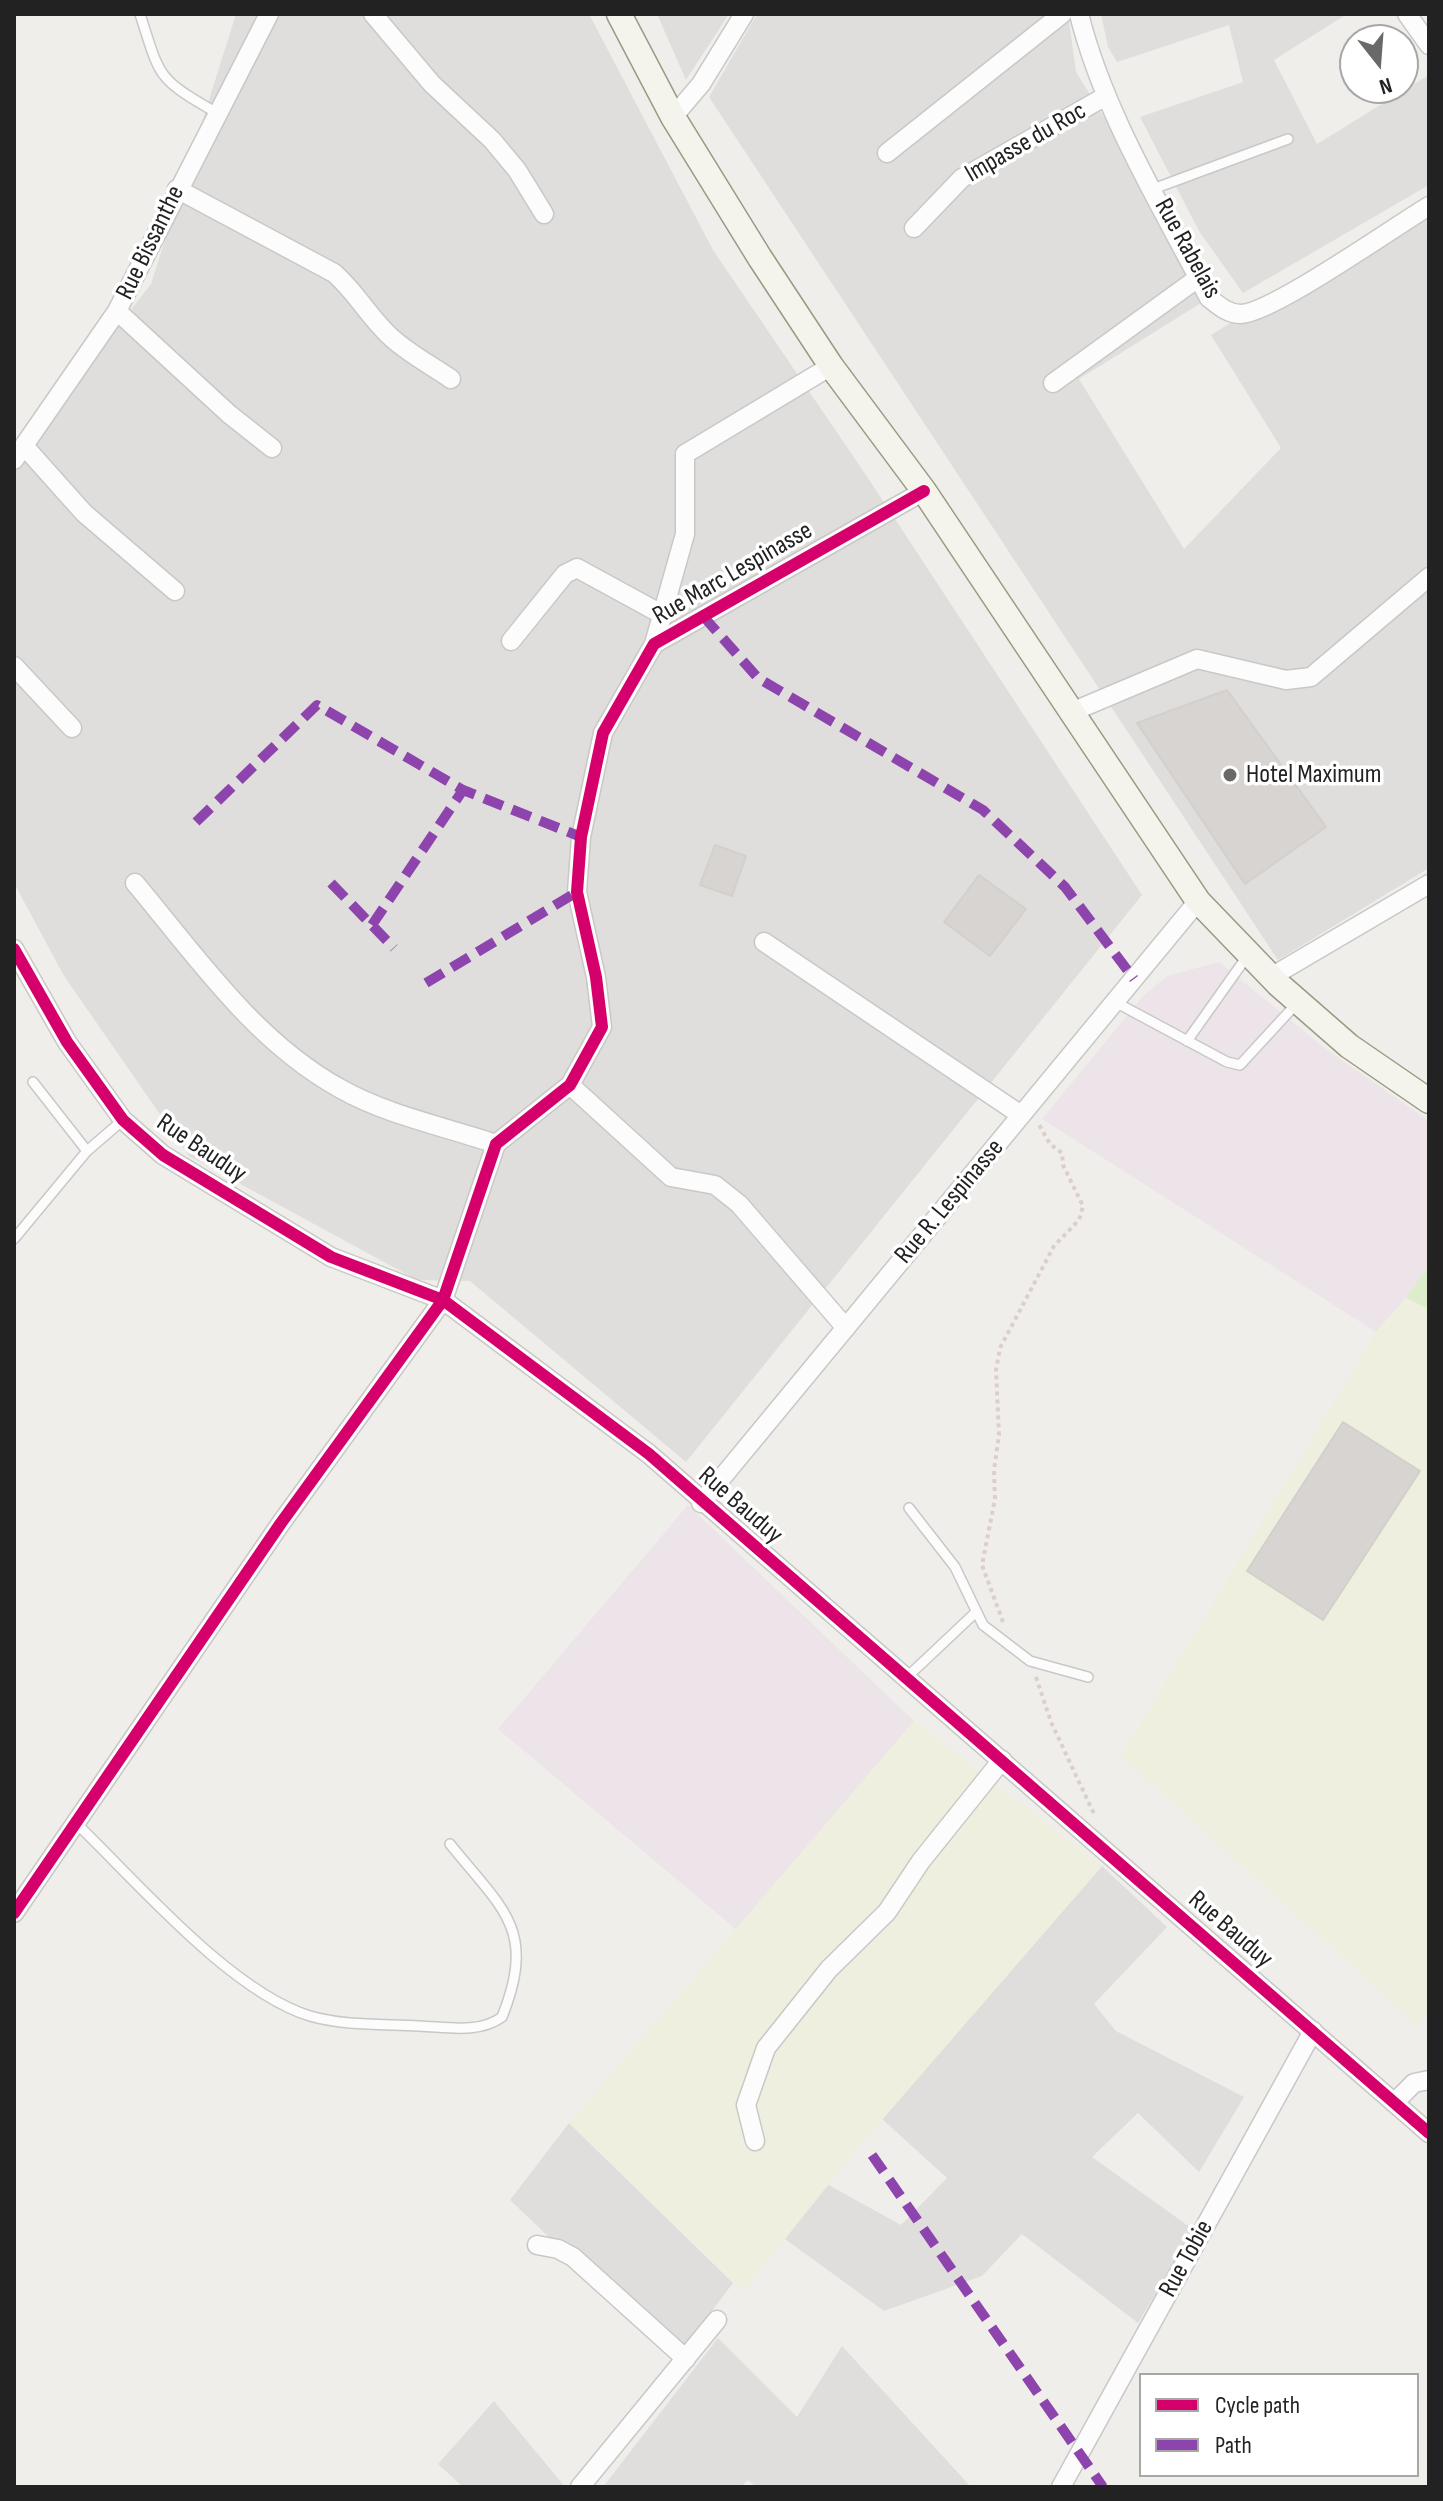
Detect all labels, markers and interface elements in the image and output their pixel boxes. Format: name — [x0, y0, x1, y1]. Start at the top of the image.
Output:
north arrow — [1339, 24, 1419, 104]
text: N — [1376, 71, 1395, 100]
street label: Impasse du Roc — [960, 96, 1092, 190]
street label: Rue Bissanthe — [110, 181, 192, 305]
street label: Rue Rabelais — [1147, 194, 1227, 304]
street label: Rue Marc Lespinasse — [648, 516, 818, 632]
place label: Hotel Maximum — [1246, 759, 1381, 791]
marker: Hotel Maximum — [1221, 766, 1239, 784]
street label: Rue Bauduy — [150, 1108, 252, 1190]
street label: Rue R. Lespinasse — [889, 1133, 1011, 1271]
street label: Rue Bauduy — [691, 1461, 789, 1551]
street label: Rue Bauduy — [1181, 1885, 1279, 1975]
street label: Rue Tobie — [1153, 2215, 1221, 2303]
legend — [1139, 2373, 1419, 2477]
text: Cycle path — [1215, 2391, 1300, 2420]
text: Path — [1215, 2431, 1252, 2460]

